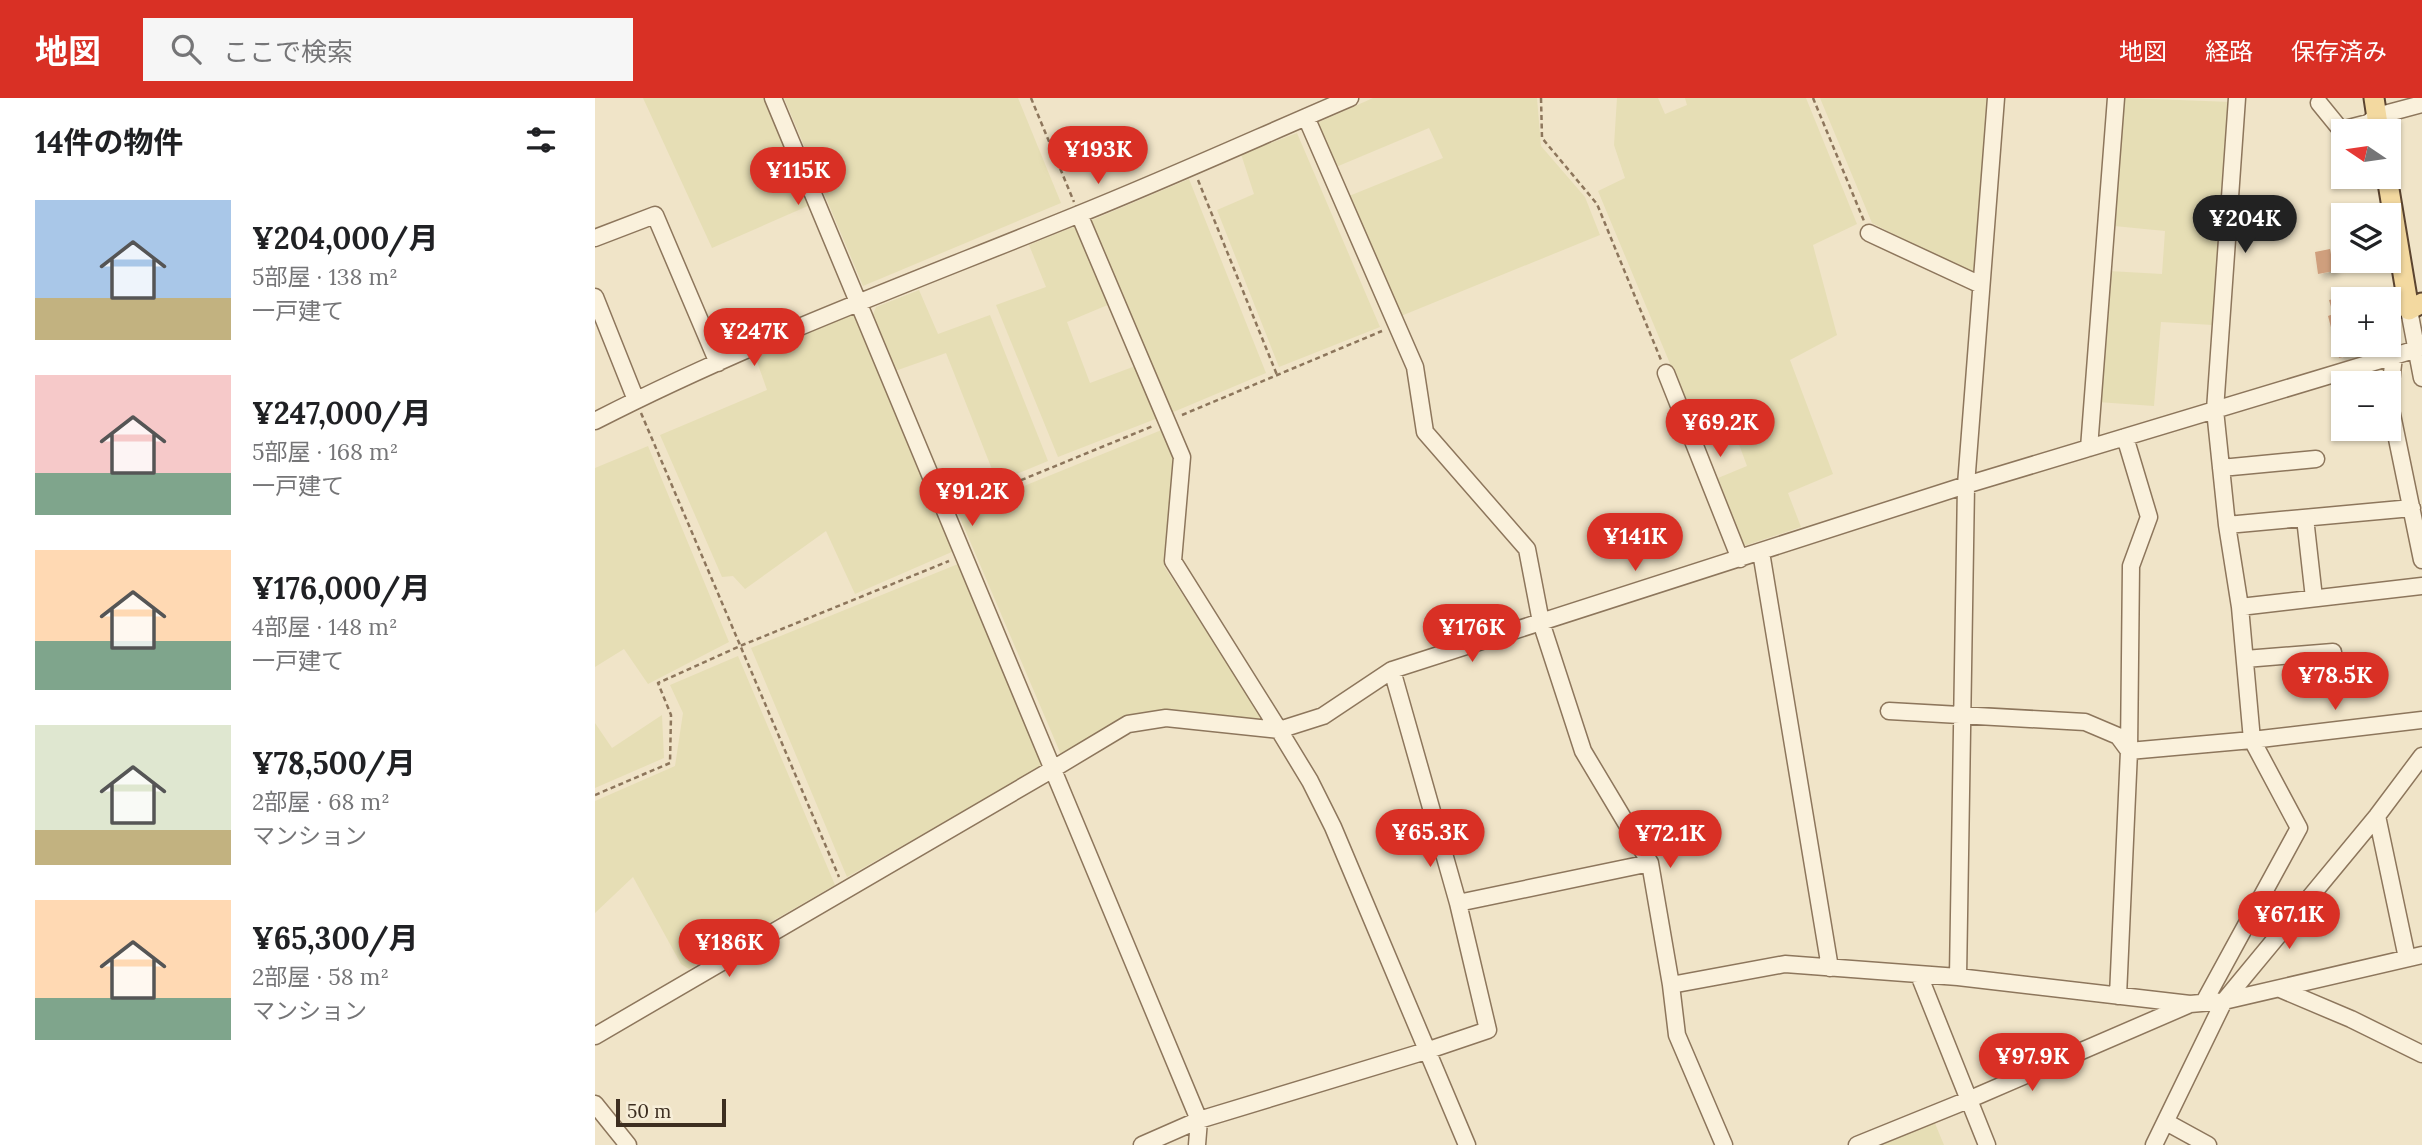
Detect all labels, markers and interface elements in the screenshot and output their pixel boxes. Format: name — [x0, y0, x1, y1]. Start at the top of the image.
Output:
search box — [143, 18, 633, 81]
text: 地図 — [35, 30, 101, 72]
icon: search — [167, 30, 205, 68]
text: ここで検索 — [223, 35, 353, 68]
text: 地図 — [2119, 36, 2167, 67]
text: 経路 — [2205, 36, 2253, 67]
text: 保存済み — [2291, 36, 2387, 67]
north arrow — [2331, 119, 2401, 189]
map controls — [2331, 119, 2401, 441]
icon: filters — [522, 121, 560, 159]
text: 14件の物件 — [35, 123, 184, 161]
pin: ¥193K — [1049, 126, 1147, 186]
text: ¥193K — [1064, 134, 1132, 163]
pin: ¥115K — [749, 148, 847, 207]
text: ¥115K — [766, 155, 830, 184]
pin: ¥204K — [2196, 195, 2294, 255]
text: ¥204K — [2209, 203, 2281, 232]
button: layers — [2331, 203, 2401, 273]
text: ¥204,000/月 — [252, 219, 438, 257]
icon: home — [91, 228, 175, 312]
text: 5部屋 · 138 m² — [252, 262, 398, 291]
button: + — [2331, 287, 2401, 357]
text: 一戸建て — [252, 296, 344, 325]
pin: ¥247K — [705, 308, 803, 368]
text: ¥247K — [720, 316, 788, 345]
button: − — [2331, 371, 2401, 441]
text: ¥247,000/月 — [252, 394, 432, 432]
pin: ¥69.2K — [1663, 400, 1777, 459]
icon: home — [91, 403, 175, 487]
text: ¥69.2K — [1682, 407, 1758, 436]
text: 5部屋 · 168 m² — [252, 437, 398, 466]
pin: ¥91.2K — [915, 468, 1029, 528]
text: 一戸建て — [252, 471, 344, 500]
text: ¥91.2K — [935, 476, 1009, 505]
pin: ¥141K — [1586, 514, 1684, 573]
text: ¥141K — [1603, 521, 1667, 550]
text: ¥176,000/月 — [252, 569, 431, 607]
icon: home — [91, 578, 175, 662]
pin: ¥176K — [1423, 604, 1521, 664]
text: 4部屋 · 148 m² — [252, 612, 398, 641]
text: ¥176K — [1439, 612, 1505, 641]
text: 一戸建て — [252, 646, 344, 675]
pin: ¥78.5K — [2278, 652, 2392, 712]
text: ¥78.5K — [2298, 660, 2372, 689]
text: ¥78,500/月 — [252, 744, 416, 782]
icon: home — [91, 753, 175, 837]
text: 2部屋 · 68 m² — [252, 787, 390, 816]
pin: ¥65.3K — [1373, 810, 1487, 869]
pin: ¥72.1K — [1613, 810, 1727, 870]
text: ¥65.3K — [1392, 817, 1468, 846]
text: ¥72.1K — [1635, 818, 1705, 847]
text: マンション — [252, 821, 367, 850]
pin: ¥67.1K — [2232, 892, 2346, 951]
text: ¥67.1K — [2254, 899, 2324, 928]
text: ¥65,300/月 — [252, 919, 419, 957]
pin: ¥186K — [680, 920, 778, 979]
text: ¥186K — [695, 927, 763, 956]
icon: home — [91, 928, 175, 1012]
text: 2部屋 · 58 m² — [252, 962, 389, 991]
text: マンション — [252, 996, 367, 1025]
pin: ¥97.9K — [1975, 1034, 2089, 1093]
text: ¥97.9K — [1995, 1041, 2069, 1070]
scale bar — [616, 1096, 726, 1128]
text: 50 m — [627, 1099, 671, 1123]

